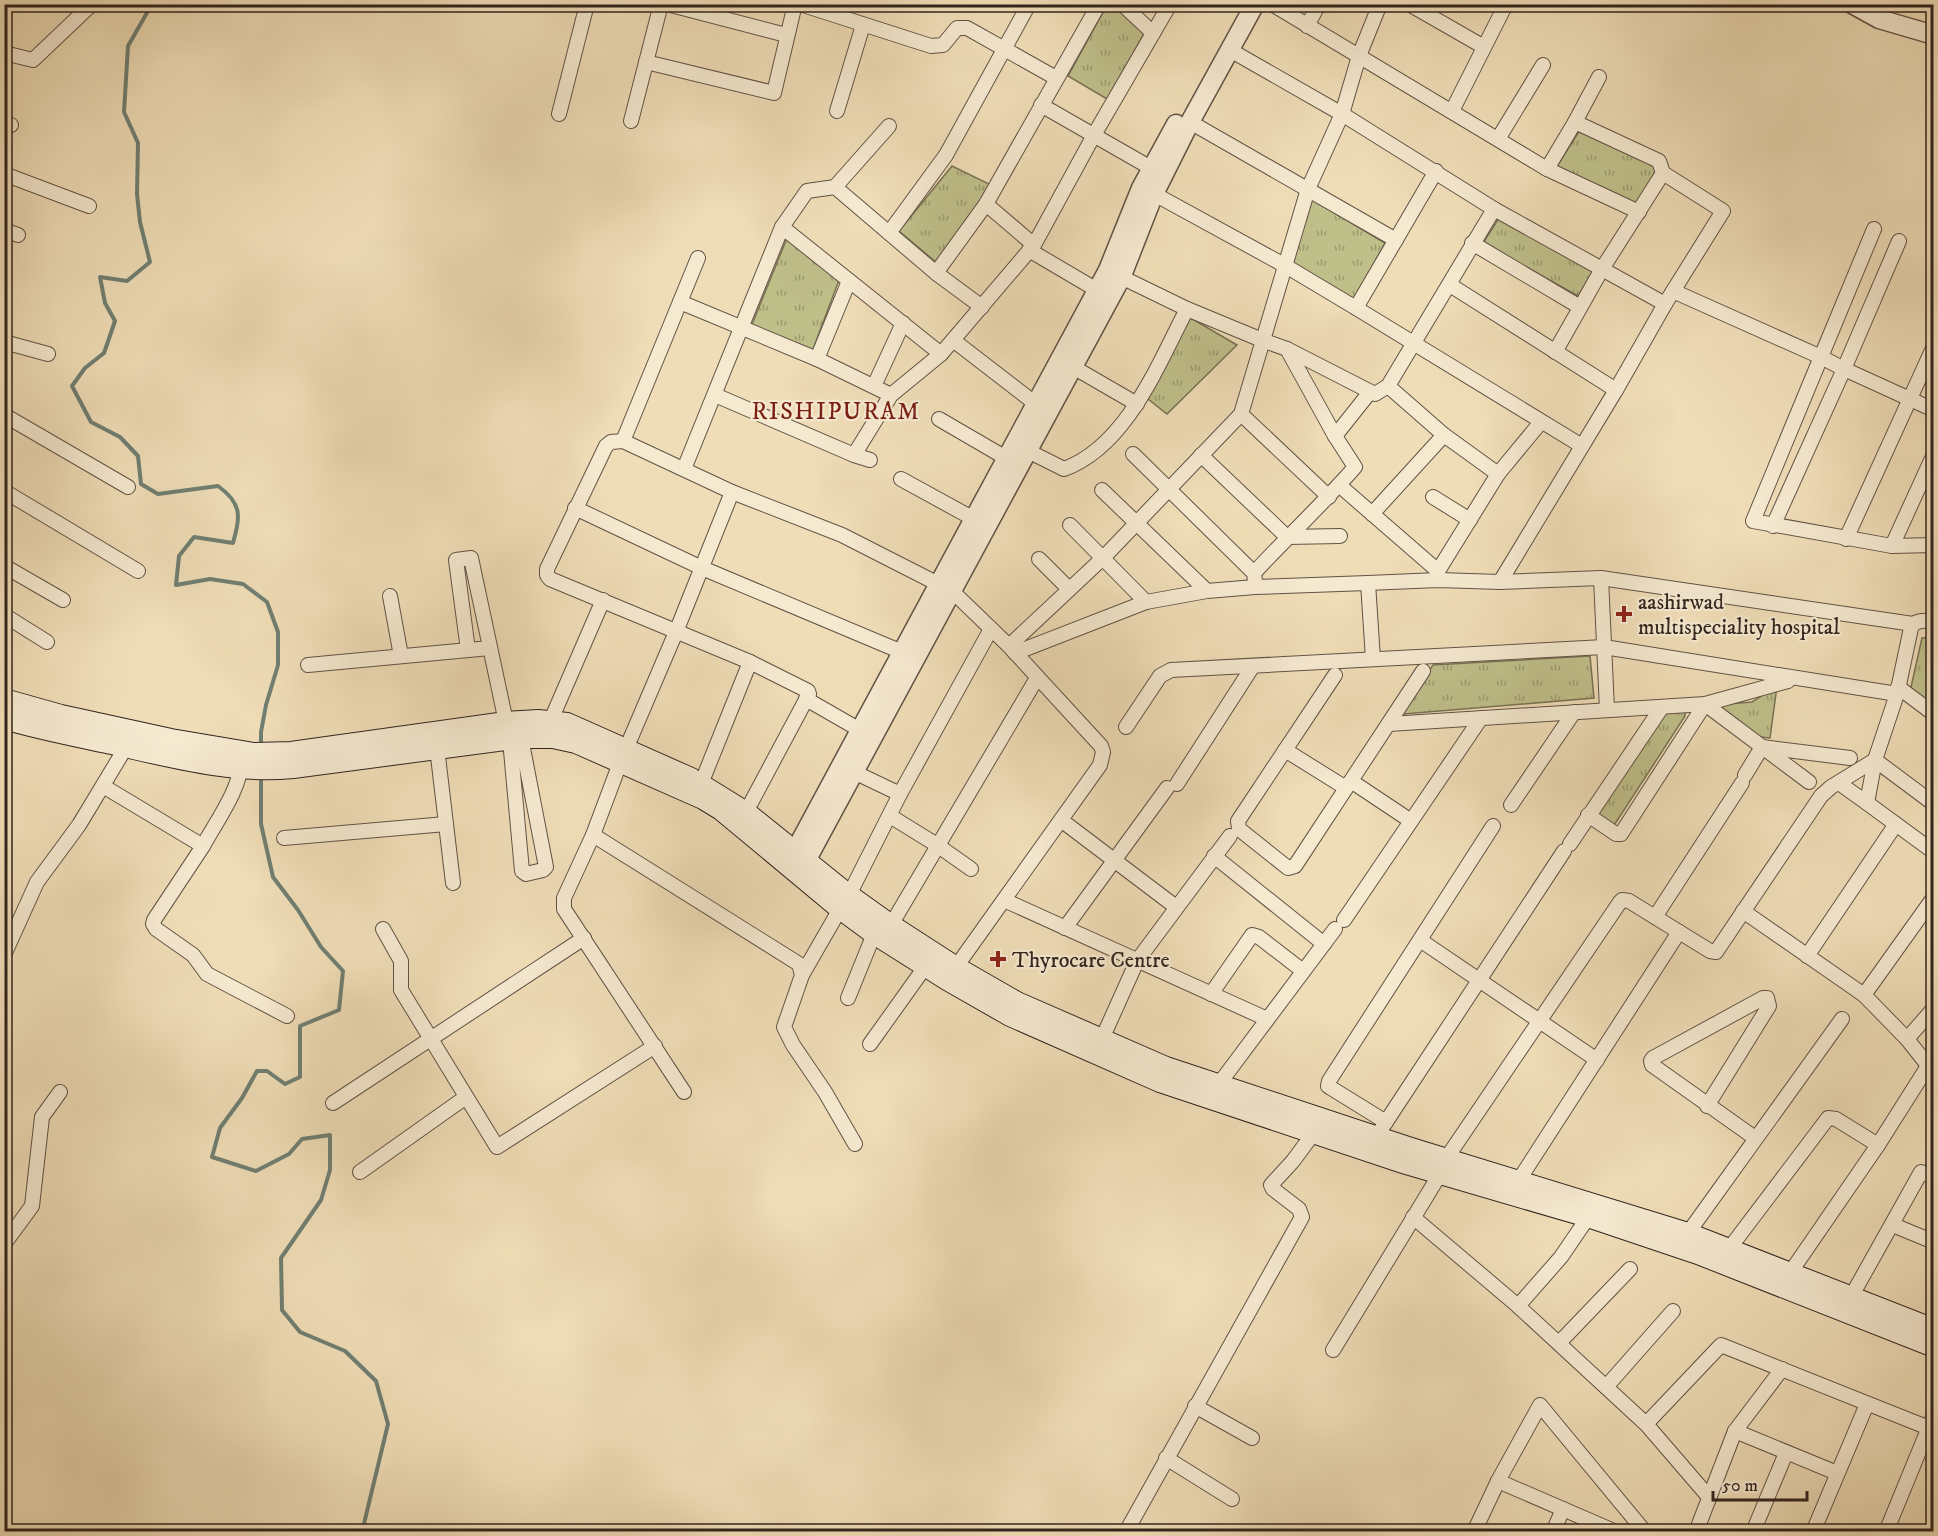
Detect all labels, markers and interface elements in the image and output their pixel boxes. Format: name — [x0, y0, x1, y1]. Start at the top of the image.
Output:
district label: RISHIPURAM — [751, 397, 921, 427]
place label: aashirwad multispeciality hospital — [1638, 589, 1840, 641]
marker: aashirwad multispeciality hospital — [1615, 605, 1633, 623]
place label: Thyrocare Centre — [1012, 947, 1170, 974]
marker: Thyrocare Centre — [989, 950, 1007, 968]
scale bar — [1713, 1464, 1808, 1502]
text: 50 m — [1722, 1475, 1758, 1497]

